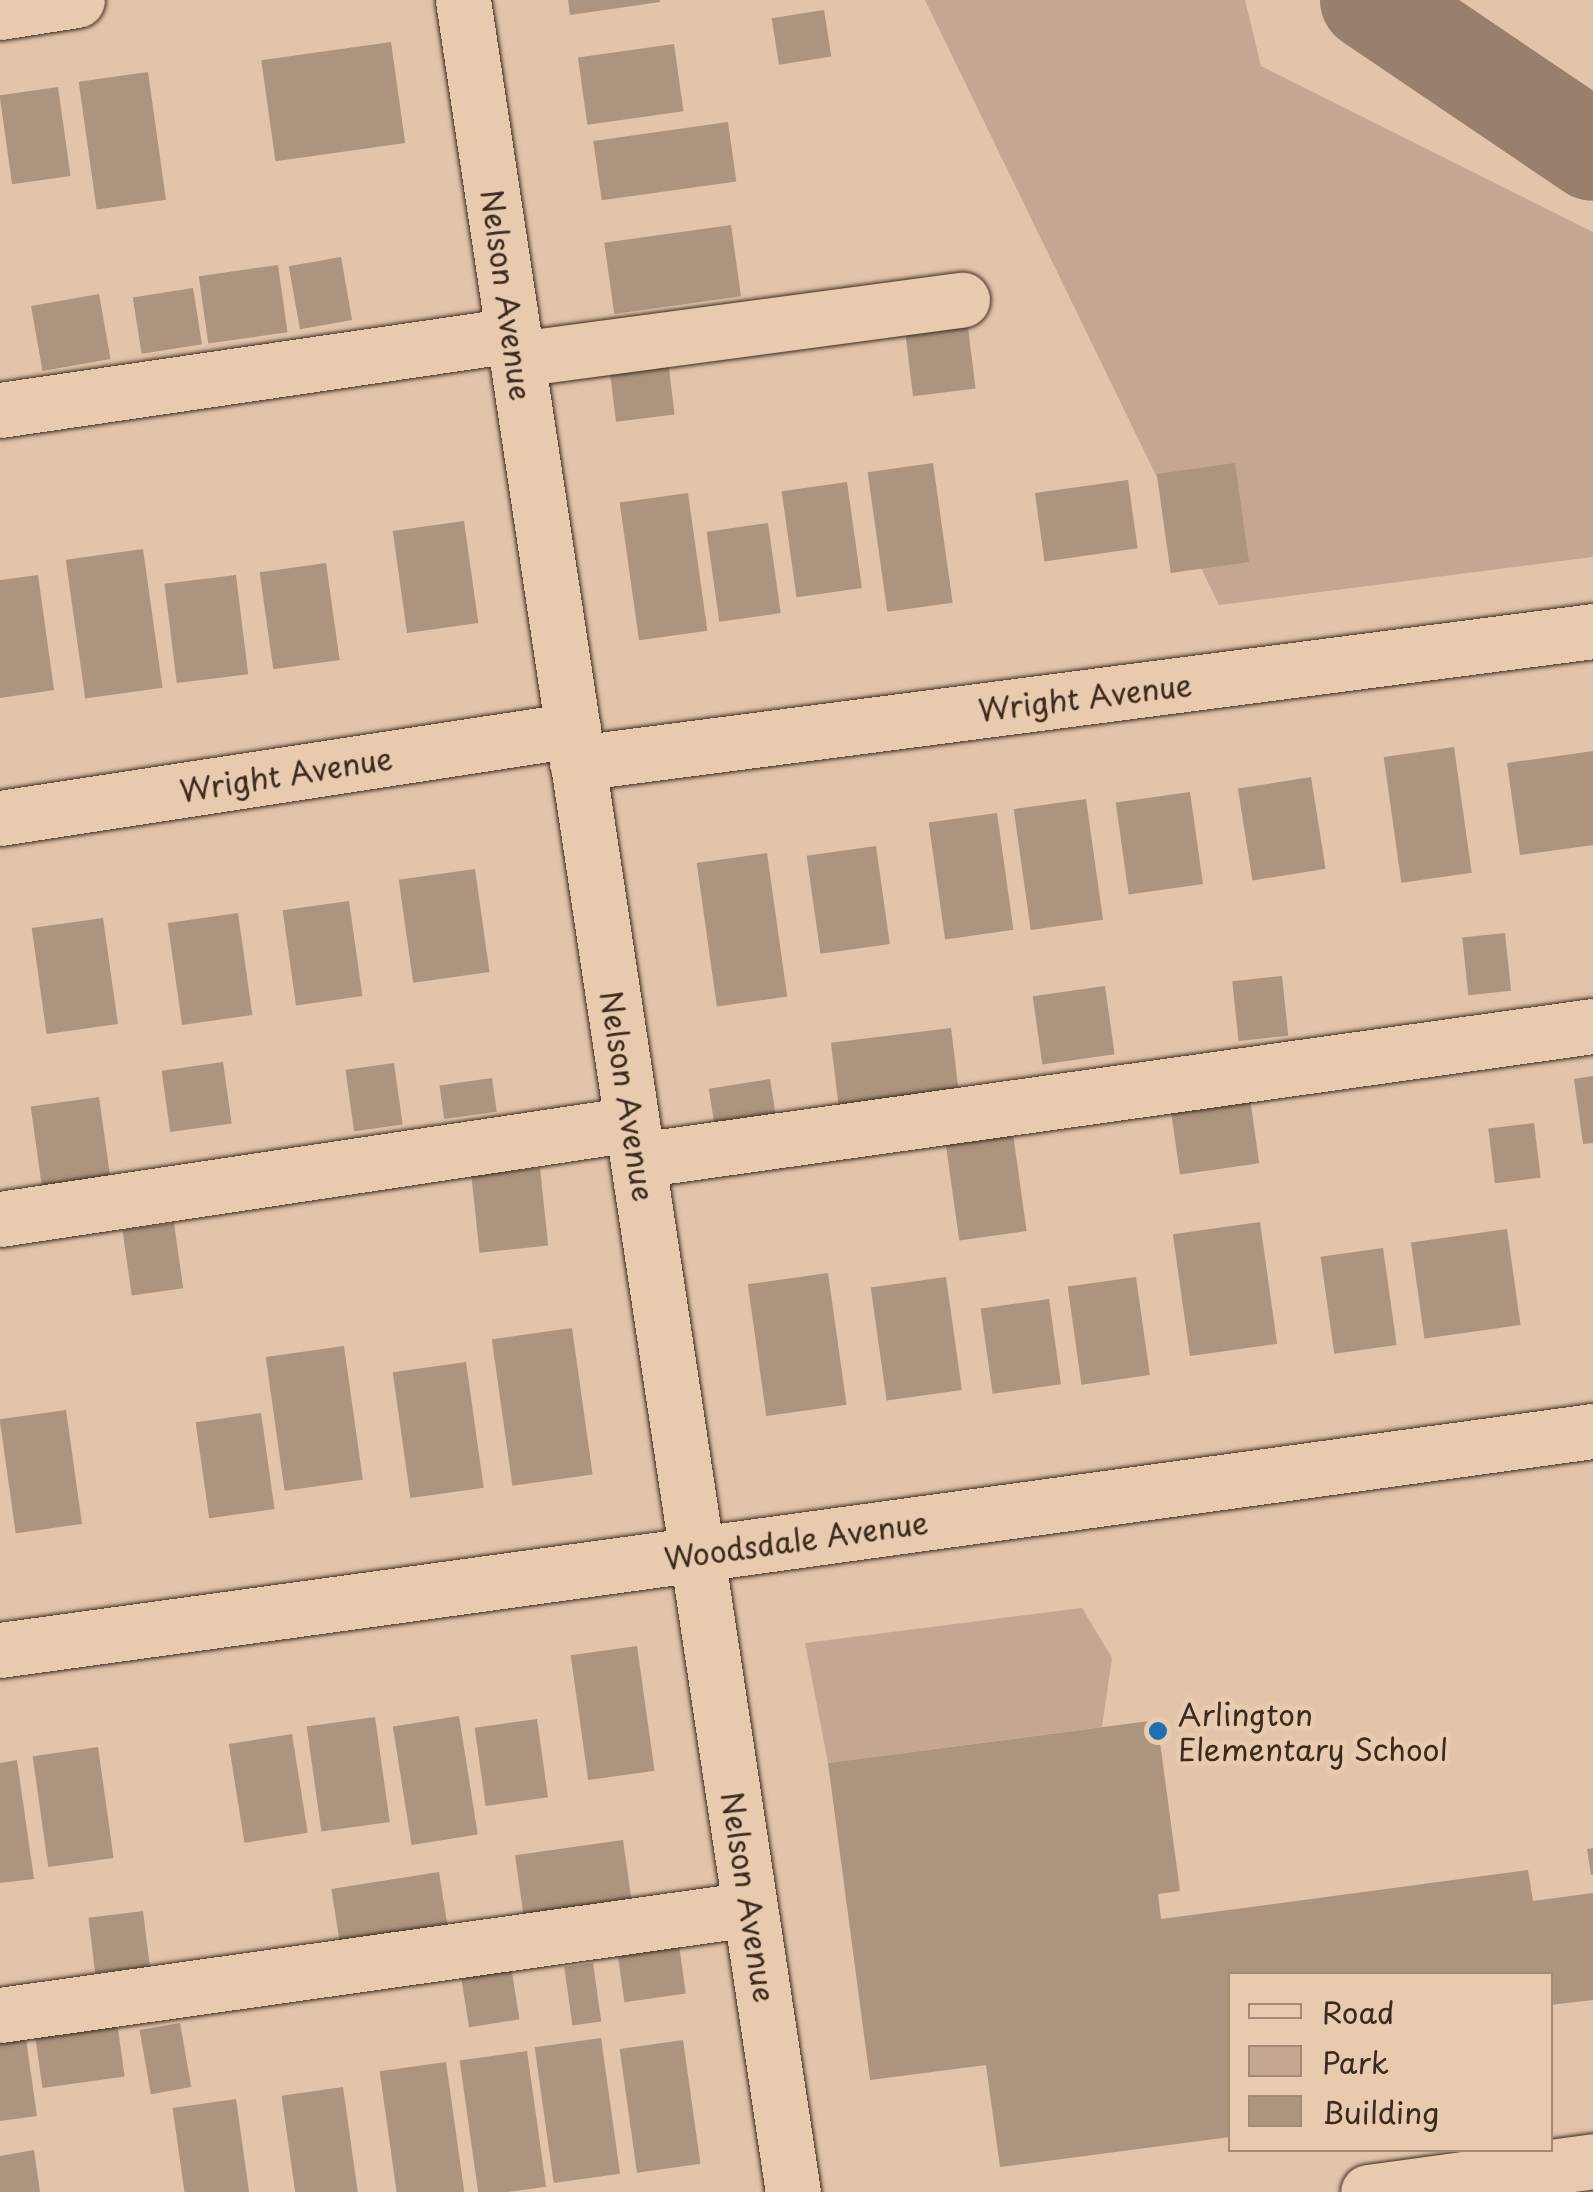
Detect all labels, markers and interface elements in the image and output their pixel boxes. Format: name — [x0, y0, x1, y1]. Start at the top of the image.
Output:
street label: Nelson Avenue — [475, 189, 539, 401]
street label: Wright Avenue — [977, 666, 1193, 728]
street label: Wright Avenue — [178, 740, 394, 808]
street label: Nelson Avenue — [594, 990, 662, 1202]
street label: Woodsdale Avenue — [661, 1504, 931, 1576]
place label: Arlington Elementary School — [1178, 1696, 1448, 1766]
marker: Arlington Elementary School — [1147, 1720, 1169, 1742]
street label: Nelson Avenue — [715, 1791, 783, 2003]
legend — [1228, 1972, 1553, 2152]
text: Road — [1322, 1989, 1395, 2034]
text: Park — [1322, 2039, 1389, 2084]
text: Building — [1322, 2089, 1439, 2134]

